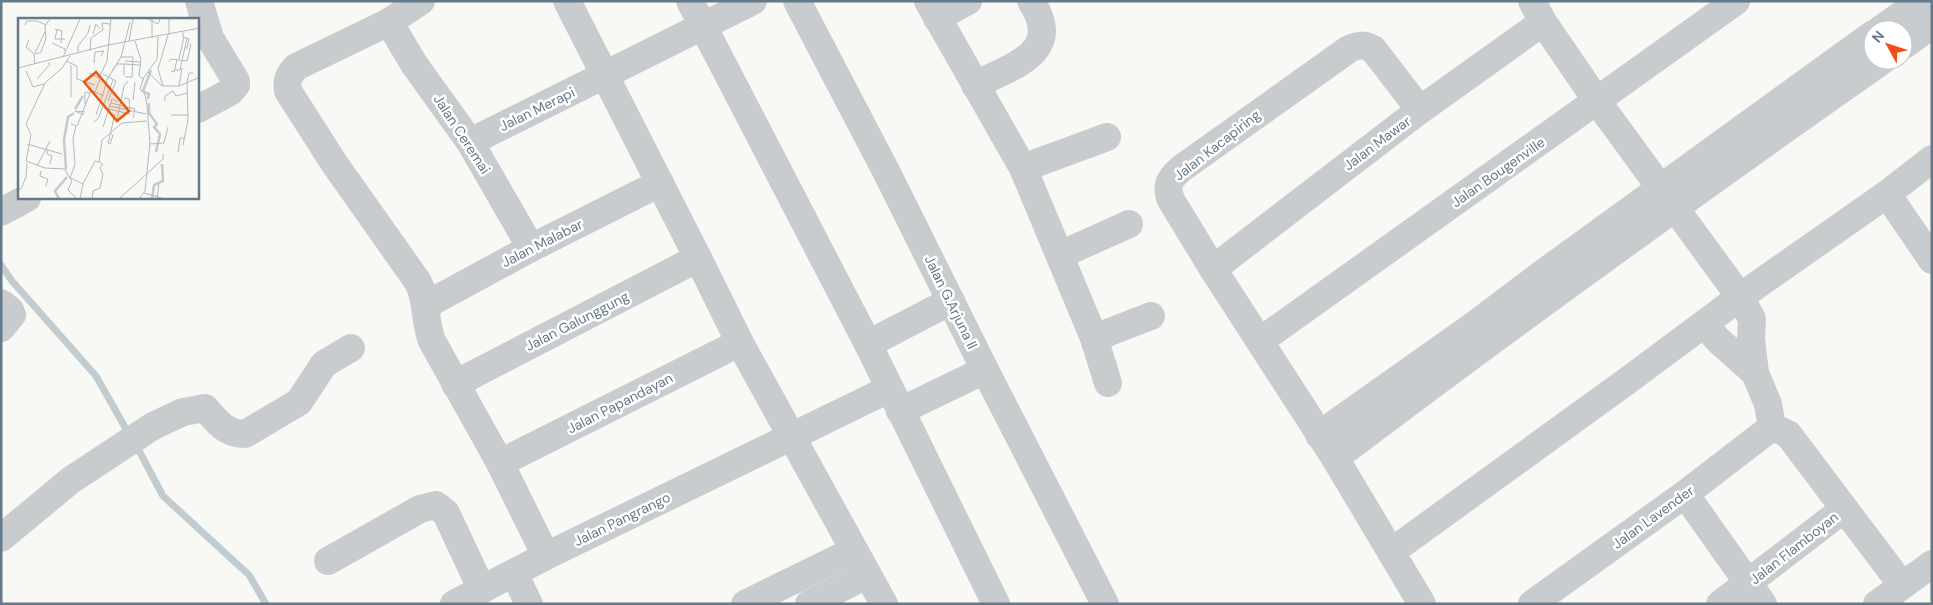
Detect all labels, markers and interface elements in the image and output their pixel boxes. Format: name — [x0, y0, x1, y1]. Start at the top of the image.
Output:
inset map — [18, 18, 199, 199]
north arrow — [1863, 20, 1913, 70]
text: N — [1868, 27, 1888, 46]
street label: Jalan Merapi — [496, 83, 578, 135]
street label: Jalan Ceremai — [430, 91, 494, 177]
street label: Jalan Kacapiring — [1170, 106, 1264, 184]
street label: Jalan Mawar — [1340, 112, 1414, 174]
street label: Jalan Bougenville — [1448, 133, 1548, 211]
street label: Jalan Malabar — [498, 215, 586, 271]
street label: Jalan G.Arjuna ll — [921, 252, 981, 352]
street label: Jalan Galunggung — [522, 287, 632, 355]
street label: Jalan Papandayan — [564, 369, 676, 437]
street label: Jalan Lavender — [1609, 481, 1697, 553]
street label: Jalan Pangrango — [571, 488, 673, 550]
street label: Jalan Flamboyan — [1746, 508, 1842, 588]

